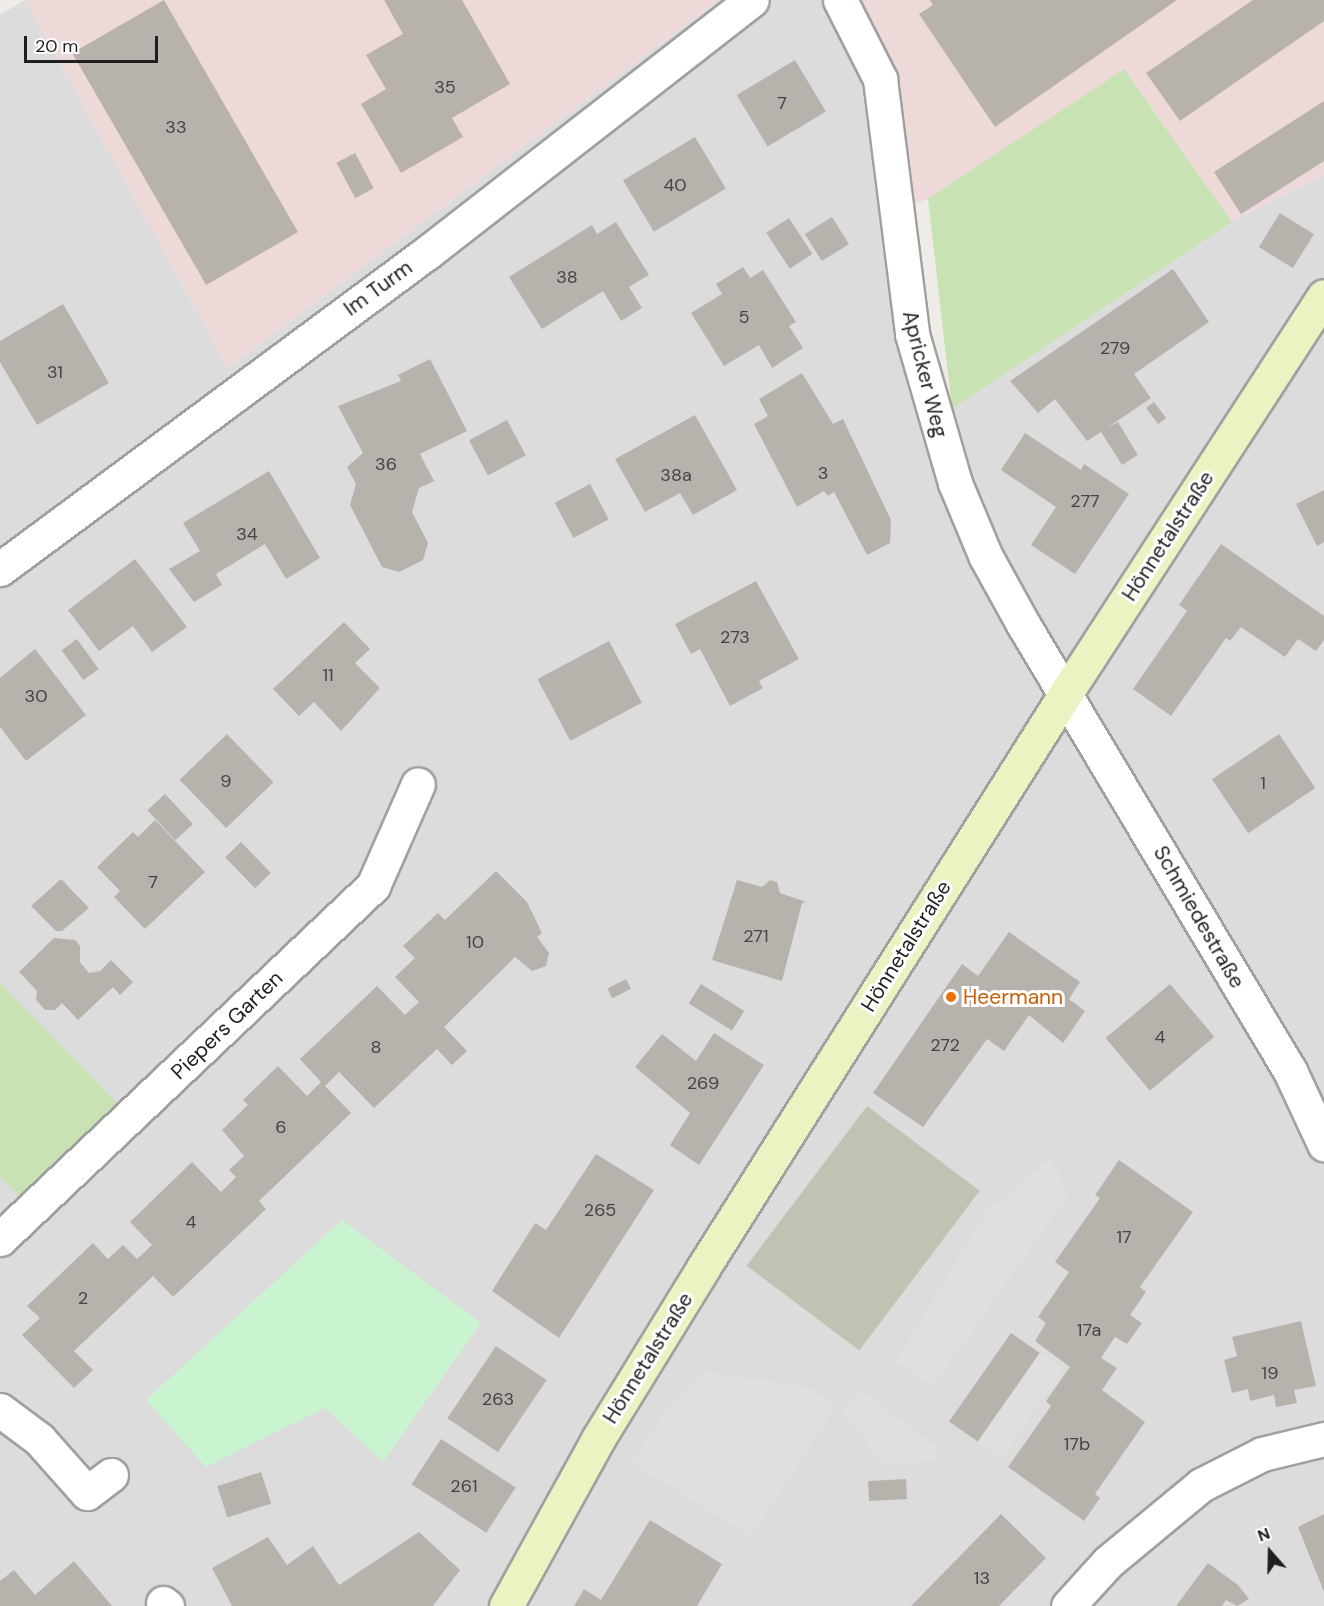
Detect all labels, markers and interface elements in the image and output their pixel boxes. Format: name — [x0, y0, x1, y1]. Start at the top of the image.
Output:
scale bar — [27, 24, 160, 62]
text: 20 m — [35, 34, 78, 58]
house number: 35 — [434, 76, 456, 98]
house number: 7 — [777, 92, 787, 114]
house number: 33 — [165, 116, 187, 138]
house number: 40 — [663, 174, 687, 196]
street label: Im Turm — [339, 255, 417, 321]
house number: 38 — [556, 266, 578, 288]
house number: 5 — [739, 306, 749, 328]
street label: Apricker Weg — [897, 308, 953, 440]
house number: 279 — [1100, 337, 1130, 359]
house number: 31 — [47, 361, 63, 383]
house number: 36 — [375, 453, 397, 475]
house number: 3 — [818, 462, 828, 484]
house number: 38a — [660, 464, 692, 486]
street label: Hönnetalstraße — [1117, 466, 1219, 606]
house number: 277 — [1070, 490, 1100, 512]
house number: 34 — [236, 523, 258, 545]
house number: 273 — [720, 626, 750, 648]
house number: 11 — [322, 664, 334, 686]
house number: 30 — [25, 685, 47, 707]
house number: 9 — [220, 770, 232, 792]
house number: 1 — [1260, 772, 1266, 794]
street label: Schmiedestraße — [1148, 841, 1250, 993]
house number: 7 — [148, 871, 158, 893]
street label: Hönnetalstraße — [856, 876, 956, 1016]
house number: 271 — [743, 925, 769, 947]
house number: 10 — [466, 931, 484, 953]
street label: Piepers Garten — [166, 966, 288, 1084]
place label: Heermann — [963, 984, 1063, 1010]
marker: Heermann — [944, 990, 958, 1004]
house number: 4 — [1155, 1026, 1165, 1048]
house number: 272 — [930, 1034, 960, 1056]
house number: 8 — [371, 1036, 381, 1058]
house number: 269 — [687, 1072, 719, 1094]
house number: 6 — [275, 1116, 287, 1138]
house number: 265 — [584, 1199, 616, 1221]
house number: 4 — [186, 1211, 196, 1233]
house number: 17 — [1116, 1226, 1132, 1248]
house number: 2 — [78, 1287, 88, 1309]
street label: Hönnetalstraße — [598, 1288, 698, 1428]
house number: 17a — [1077, 1319, 1101, 1341]
house number: 19 — [1262, 1362, 1278, 1384]
house number: 263 — [482, 1388, 514, 1410]
house number: 17b — [1064, 1433, 1090, 1455]
house number: 261 — [450, 1475, 478, 1497]
north arrow — [1240, 1522, 1300, 1582]
text: N — [1255, 1523, 1273, 1546]
house number: 13 — [974, 1567, 990, 1589]

